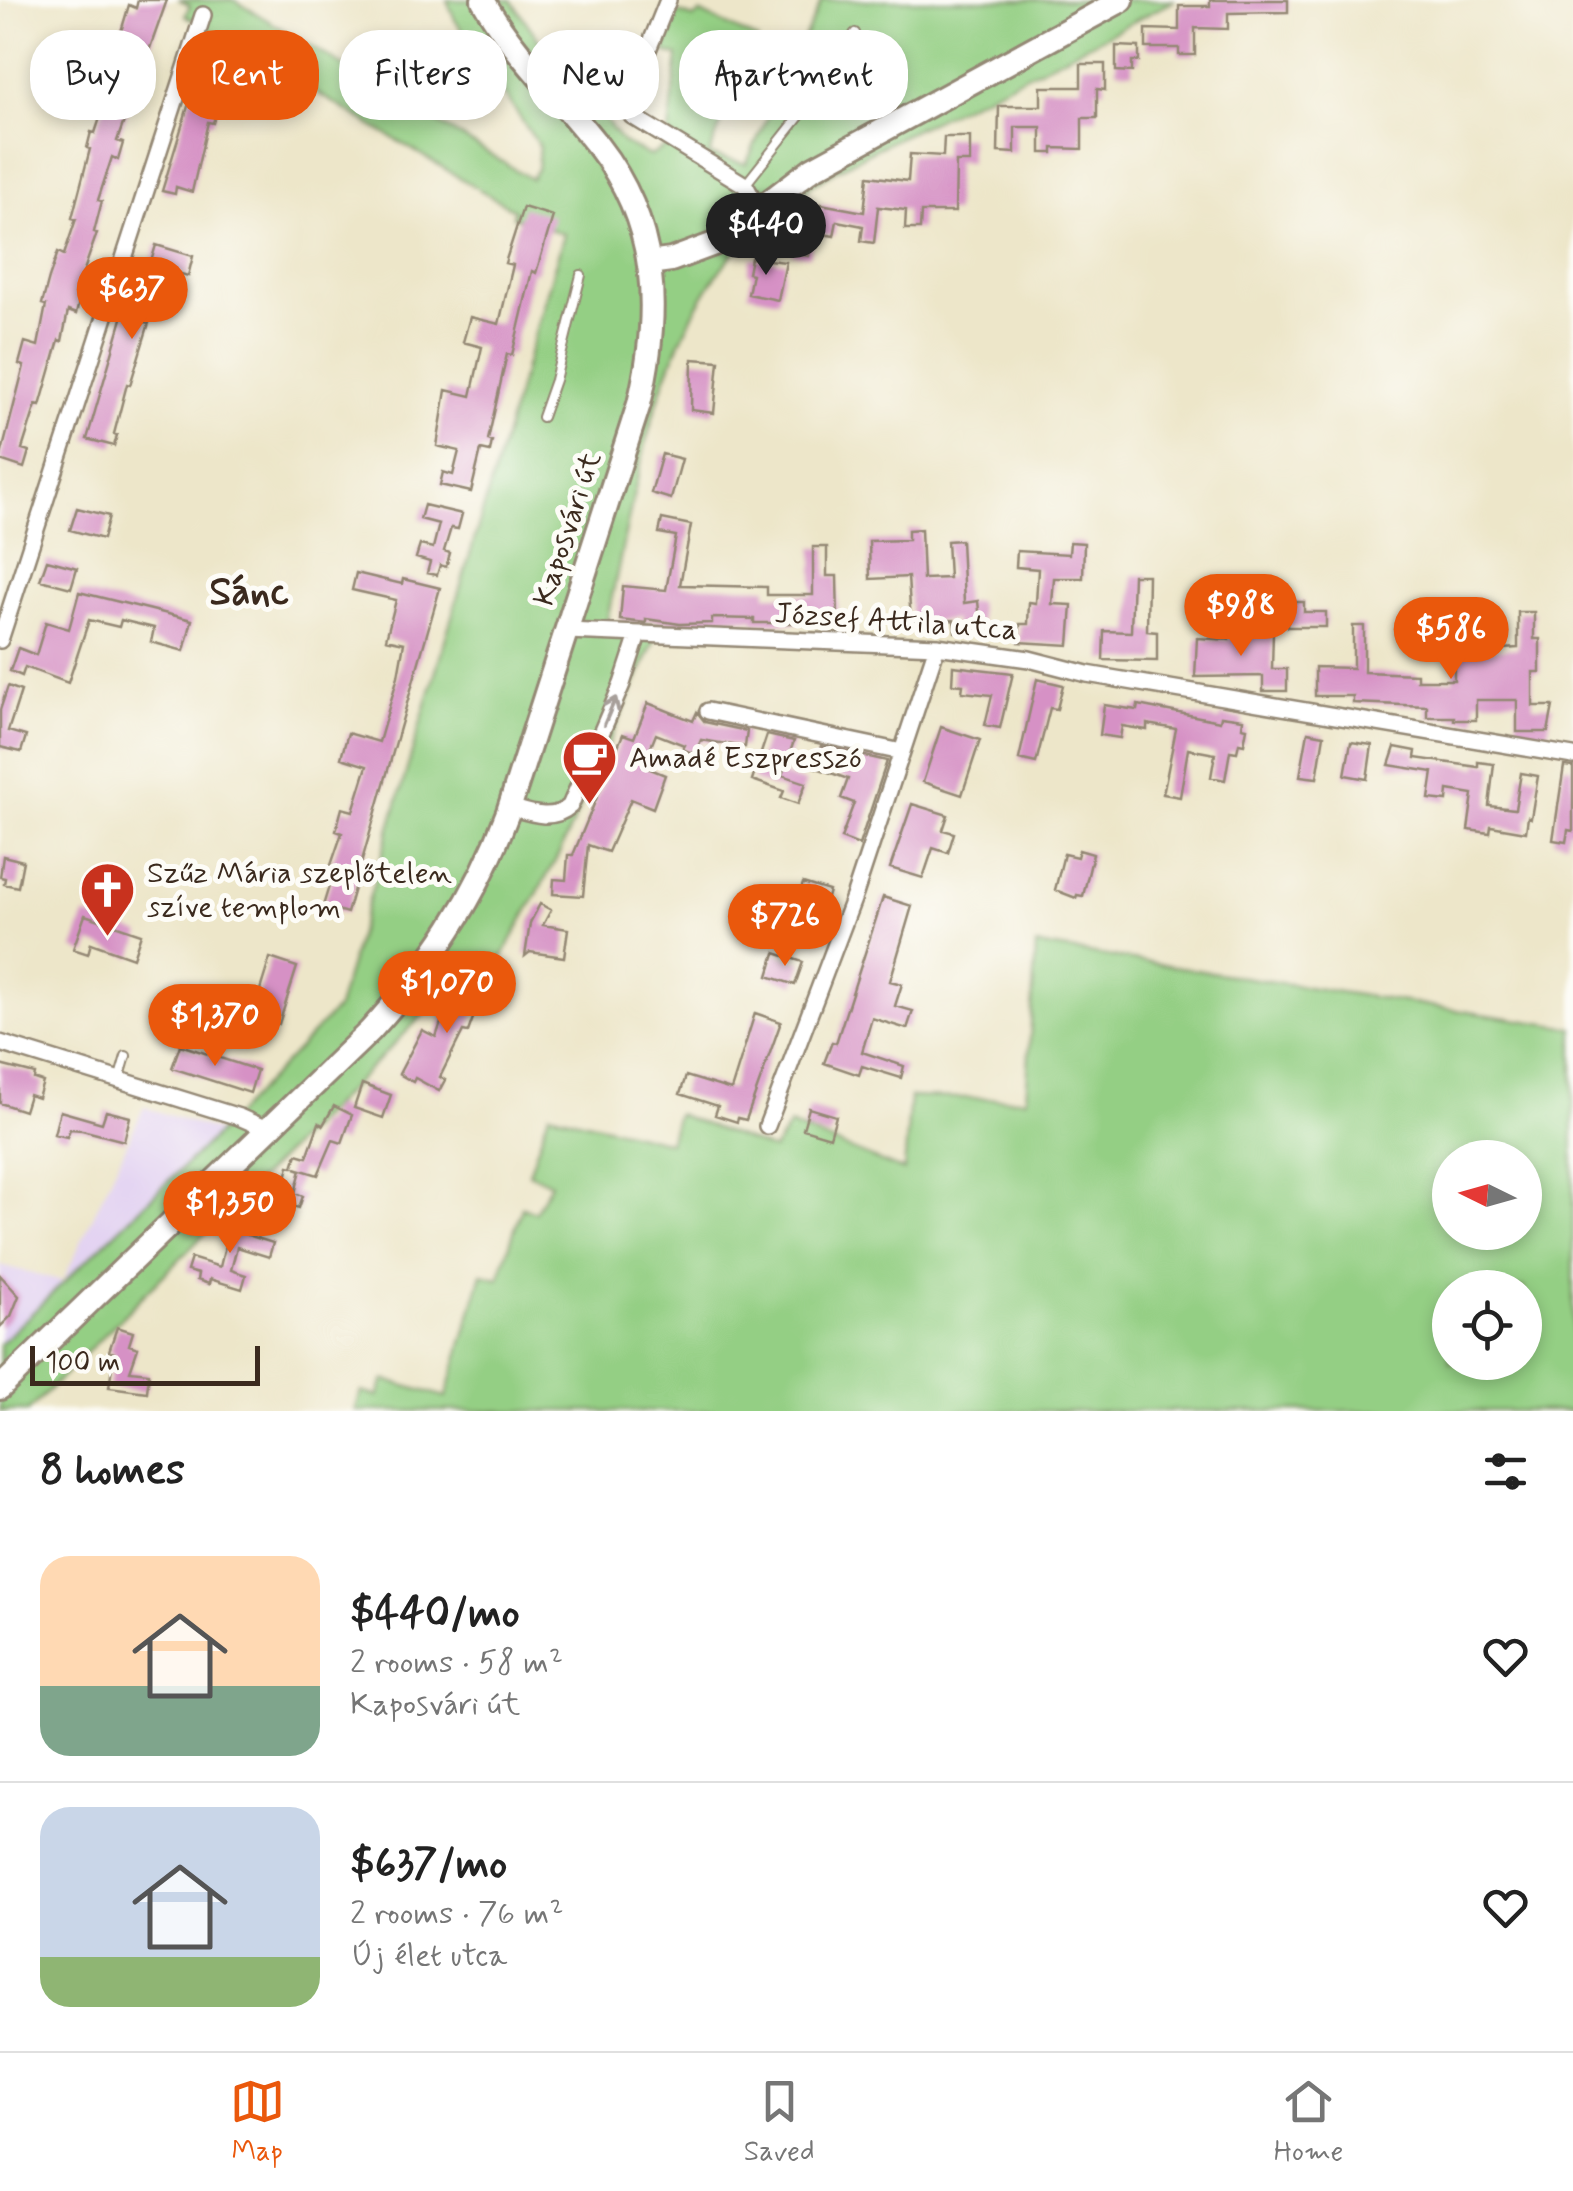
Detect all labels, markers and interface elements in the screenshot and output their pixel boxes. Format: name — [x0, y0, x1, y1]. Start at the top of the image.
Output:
chip: Buy — [30, 30, 156, 120]
chip: Rent — [176, 30, 319, 120]
chip: Filters — [339, 30, 507, 120]
chip: New — [527, 30, 659, 120]
chip: Apartment — [679, 30, 908, 120]
pin: $440 — [707, 193, 825, 278]
text: $440 — [728, 204, 804, 246]
pin: $637 — [73, 257, 191, 342]
text: $637 — [99, 268, 165, 310]
street label: Kaposvári út — [525, 447, 611, 611]
district label: Sánc — [209, 567, 289, 619]
pin: $988 — [1182, 574, 1300, 659]
text: $988 — [1206, 585, 1276, 627]
street label: József Attila utca — [773, 594, 1019, 650]
pin: $586 — [1392, 597, 1510, 682]
text: $586 — [1416, 608, 1486, 650]
one-way arrow — [603, 696, 621, 727]
cafe icon: Amadé Eszpresszó — [560, 728, 620, 807]
place label: Amadé Eszpresszó — [629, 739, 862, 778]
place label: Szűz Mária szeplőtelen szíve templom — [147, 854, 452, 927]
church icon: Szűz Mária szeplőtelen szíve templom — [78, 860, 138, 939]
pin: $726 — [726, 884, 844, 969]
text: $726 — [750, 895, 820, 937]
pin: $1,070 — [366, 951, 528, 1036]
text: $1,070 — [400, 962, 494, 1004]
pin: $1,370 — [134, 984, 296, 1069]
text: $1,370 — [170, 995, 260, 1037]
north arrow — [1432, 1140, 1542, 1250]
map controls — [1432, 1140, 1542, 1380]
pin: $1,350 — [149, 1171, 311, 1256]
text: $1,350 — [185, 1182, 275, 1224]
button: locate — [1432, 1270, 1542, 1380]
scale bar — [30, 1341, 260, 1386]
text: 100 m — [45, 1345, 120, 1382]
text: 8 homes — [40, 1444, 185, 1499]
icon: filters — [1478, 1444, 1533, 1499]
text: $440/mo — [350, 1587, 520, 1642]
icon: home — [120, 1596, 240, 1716]
icon: heart — [1478, 1629, 1533, 1684]
text: 2 rooms · 58 m² — [350, 1642, 563, 1684]
text: Kaposvári út — [350, 1684, 520, 1726]
text: $637/mo — [350, 1838, 507, 1893]
icon: home — [120, 1847, 240, 1967]
icon: heart — [1478, 1880, 1533, 1935]
text: 2 rooms · 76 m² — [350, 1893, 563, 1935]
text: Új élet utca — [350, 1935, 507, 1977]
tab: Map — [230, 2074, 285, 2171]
tab: Saved — [744, 2074, 815, 2171]
tab: Home — [1274, 2074, 1343, 2171]

